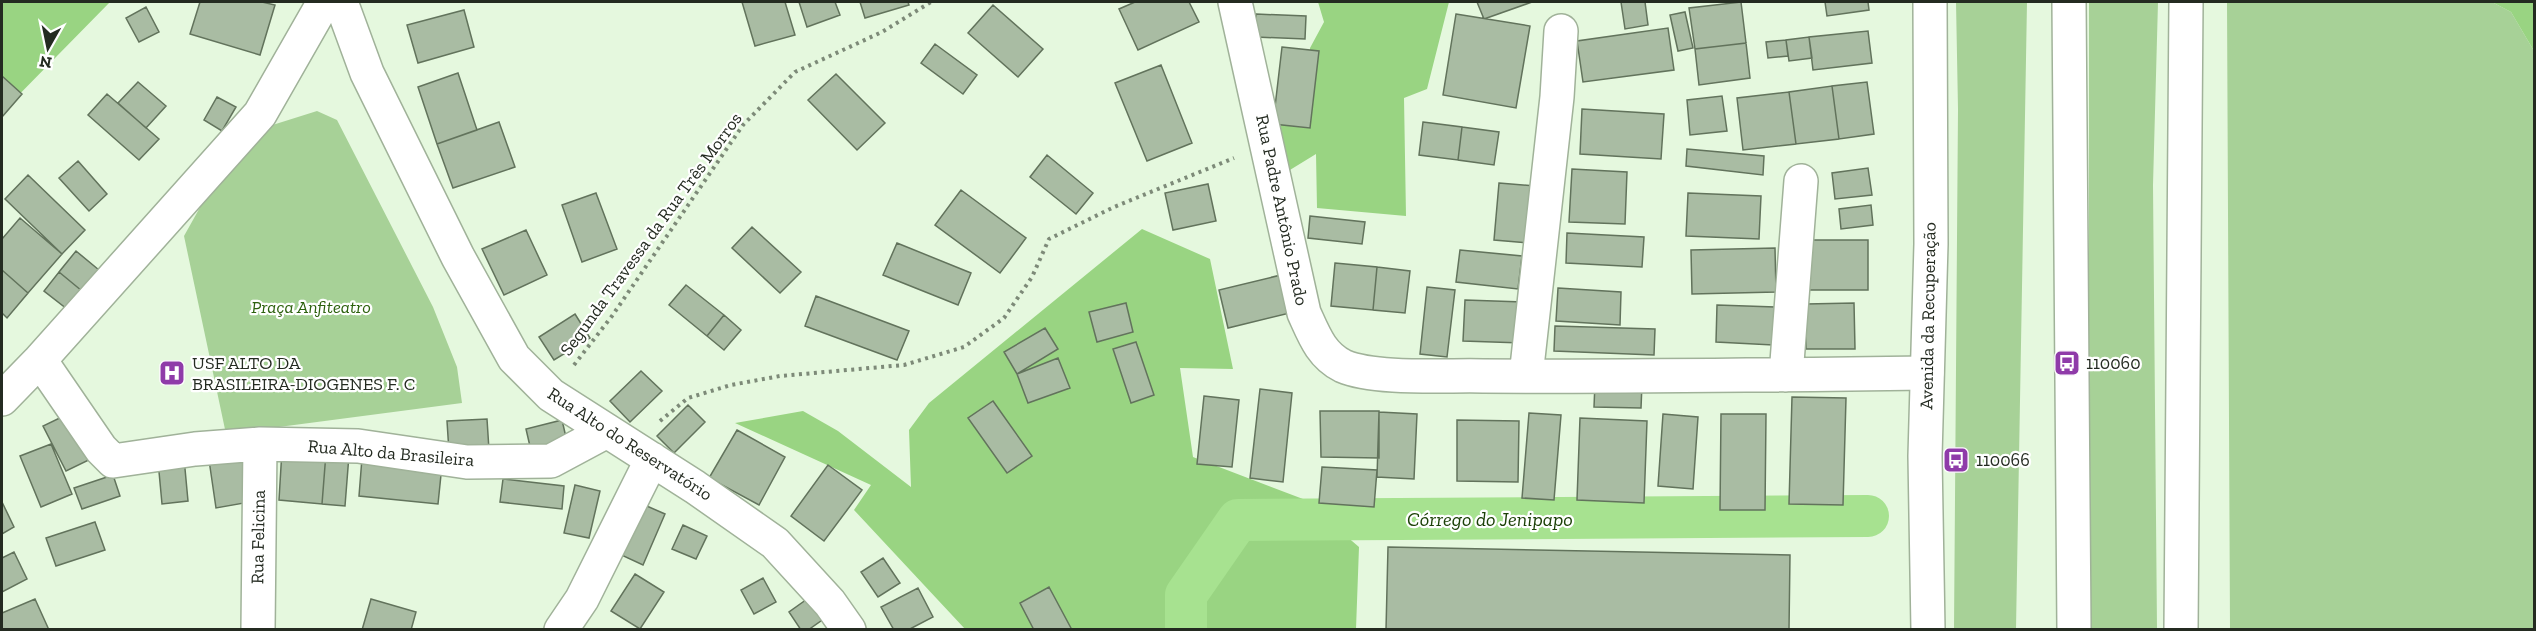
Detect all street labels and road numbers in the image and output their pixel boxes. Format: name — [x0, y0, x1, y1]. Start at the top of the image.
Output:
street label: Segunda Travessa da Rua Três Morros — [555, 108, 747, 360]
street label: Rua Padre Antônio Prado — [1251, 113, 1313, 307]
street label: Avenida da Recuperação — [1915, 222, 1941, 410]
street label: Rua Alto do Reservatório — [544, 383, 716, 505]
street label: Rua Alto da Brasileira — [307, 435, 476, 471]
street label: Rua Felicina — [246, 489, 270, 584]

